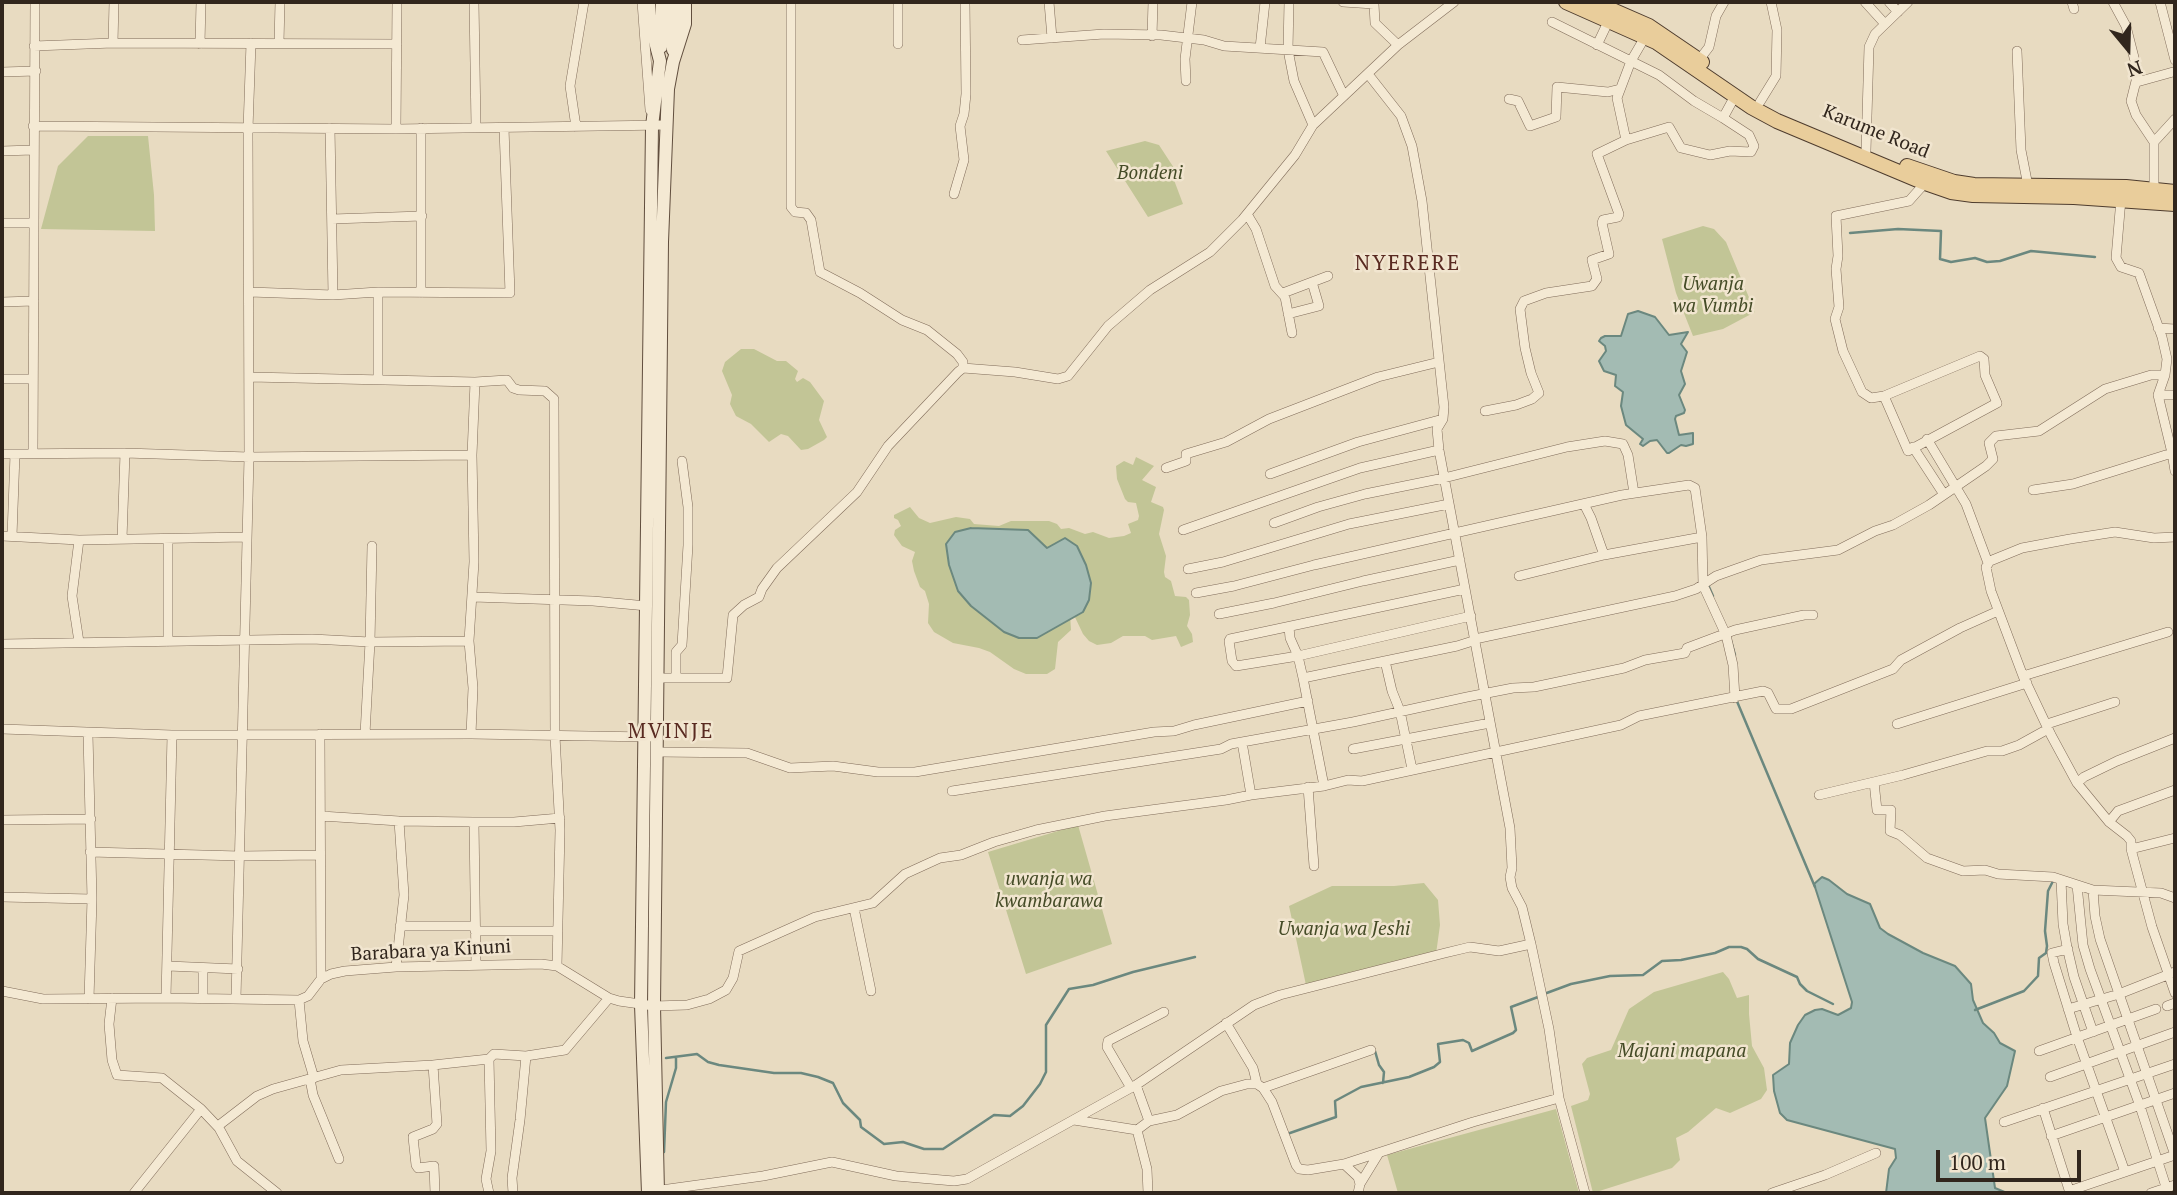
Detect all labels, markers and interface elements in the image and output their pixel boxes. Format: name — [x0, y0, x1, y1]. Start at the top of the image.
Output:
north arrow — [2093, 14, 2163, 84]
text: N — [2124, 55, 2146, 83]
street label: Karume Road — [1819, 100, 1933, 164]
park label: Bondeni — [1117, 163, 1183, 185]
district label: NYERERE — [1356, 251, 1460, 277]
park label: Uwanja wa Vumbi — [1673, 274, 1753, 318]
district label: MVINJE — [628, 719, 714, 745]
park label: uwanja wa kwambarawa — [995, 869, 1103, 913]
park label: Uwanja wa Jeshi — [1278, 919, 1410, 941]
street label: Barabara ya Kinuni — [350, 935, 512, 967]
park label: Majani mapana — [1618, 1041, 1746, 1063]
scale bar — [1939, 1136, 2084, 1180]
text: 100 m — [1949, 1148, 2006, 1176]

